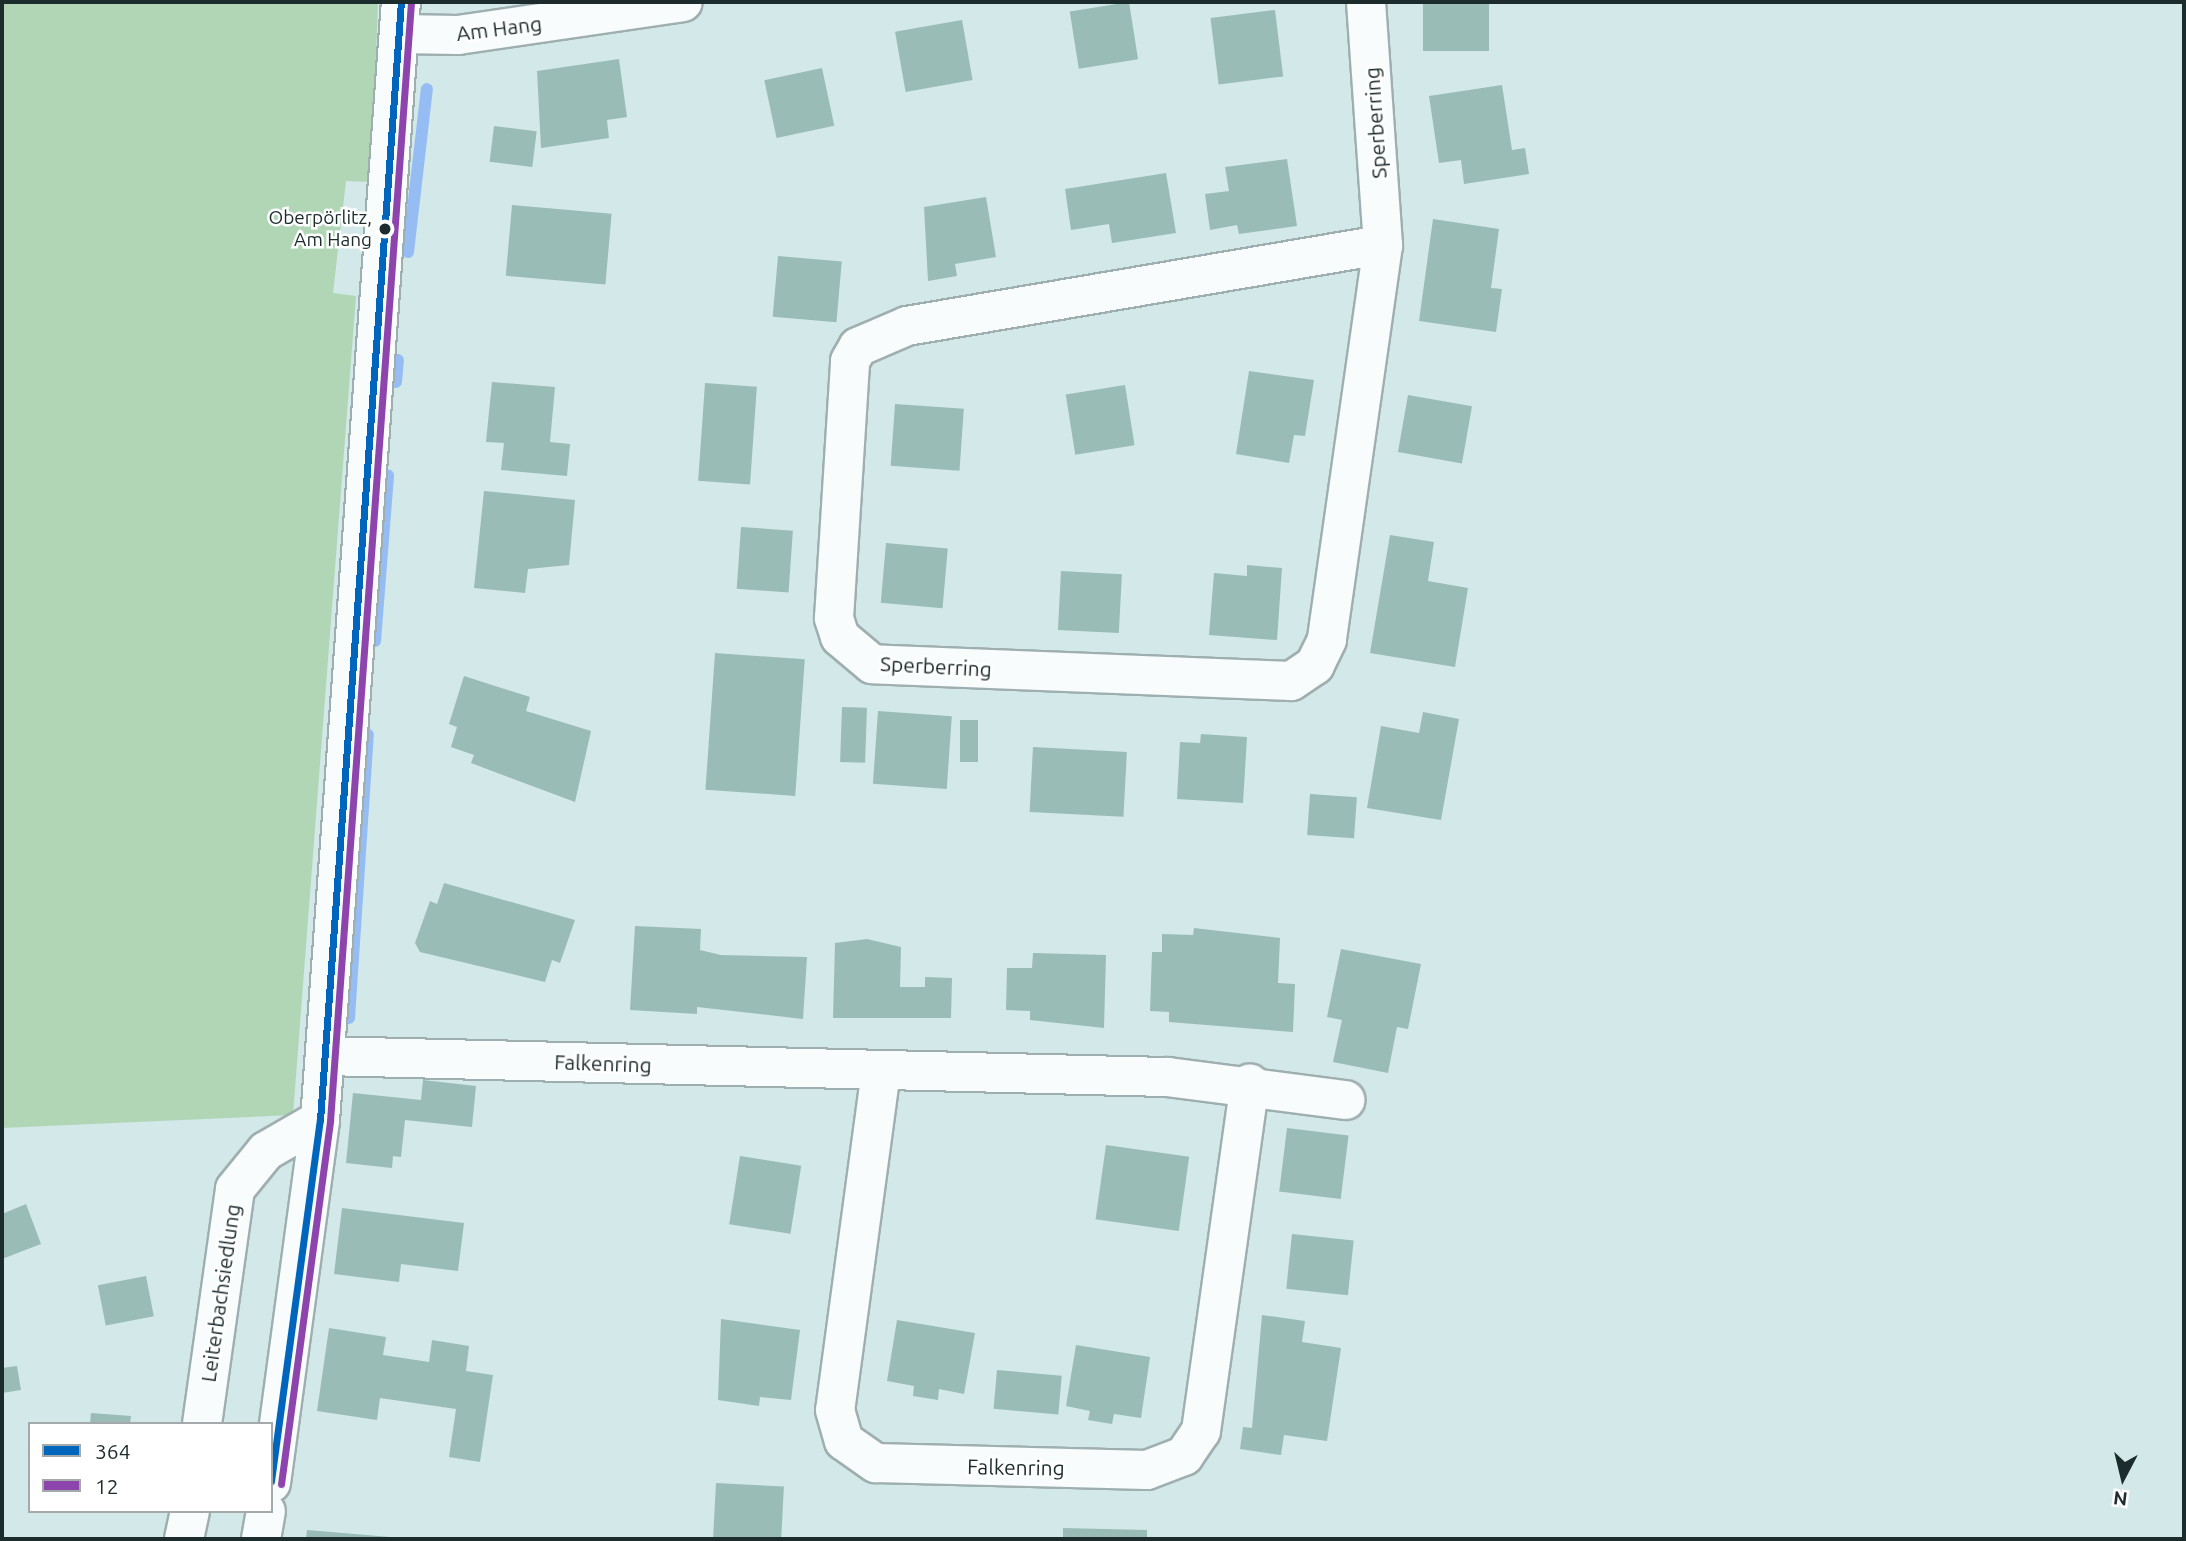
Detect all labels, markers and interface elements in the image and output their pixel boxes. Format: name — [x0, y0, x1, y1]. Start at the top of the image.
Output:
street label: Am Hang — [455, 10, 543, 46]
street label: Sperberring — [1359, 66, 1391, 180]
place label: Oberpörlitz, Am Hang — [268, 207, 372, 251]
marker: Oberpörlitz, Am Hang — [378, 222, 392, 236]
street label: Sperberring — [880, 650, 992, 682]
street label: Falkenring — [554, 1049, 652, 1077]
street label: Leiterbachsiedlung — [195, 1202, 245, 1384]
legend — [28, 1422, 273, 1513]
text: 364 — [95, 1439, 131, 1463]
north arrow — [2088, 1443, 2158, 1513]
street label: Falkenring — [967, 1454, 1065, 1480]
text: 12 — [95, 1474, 119, 1498]
text: N — [2112, 1487, 2129, 1511]

